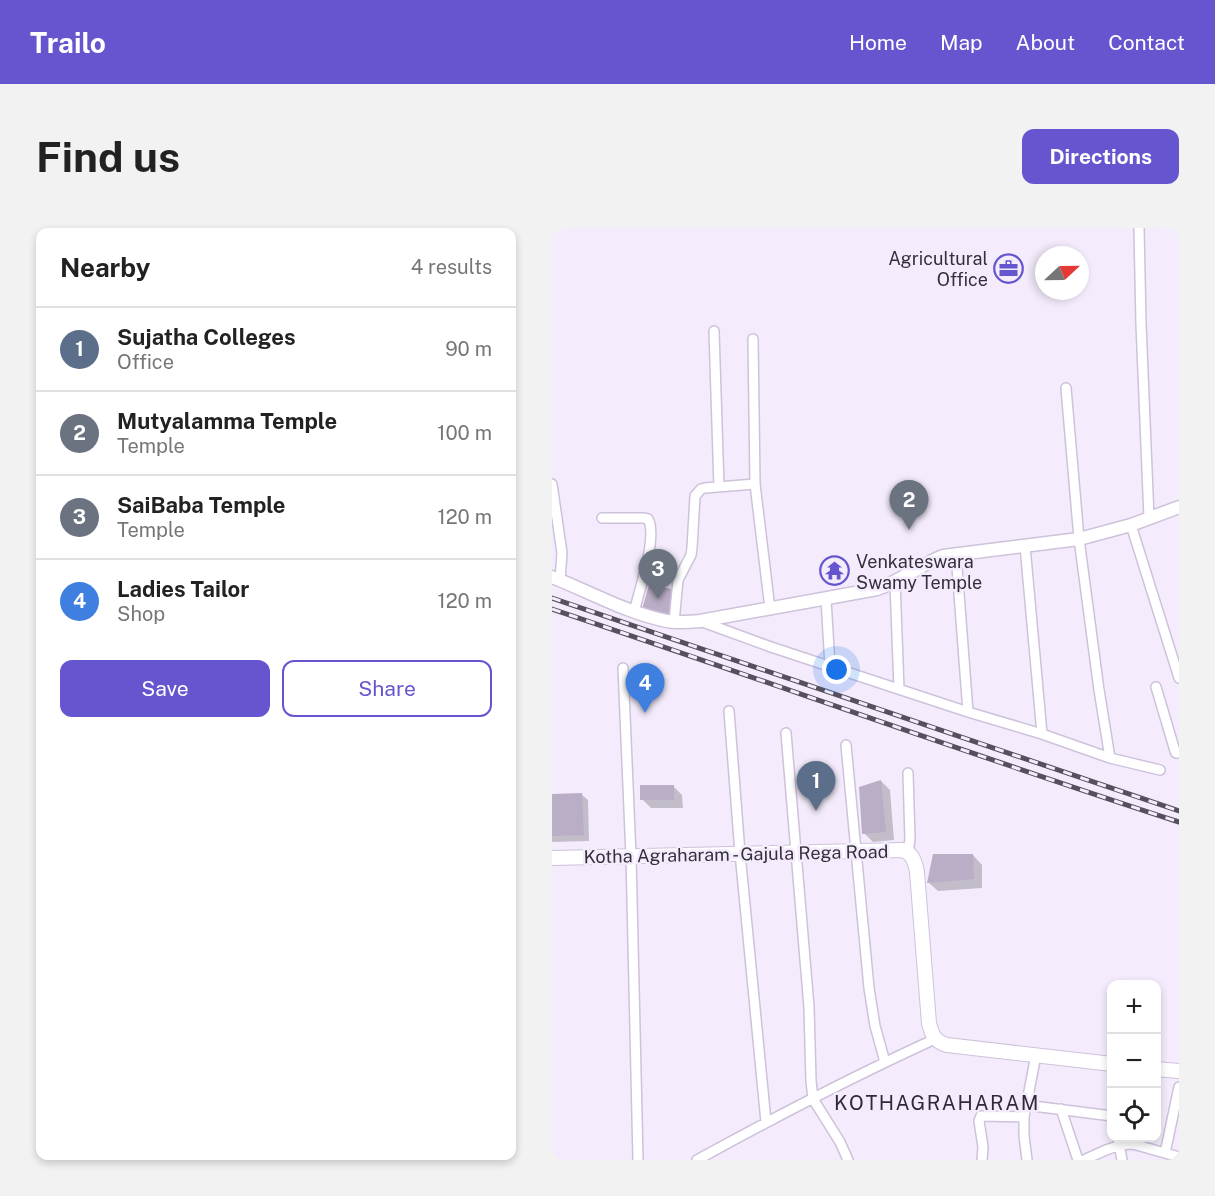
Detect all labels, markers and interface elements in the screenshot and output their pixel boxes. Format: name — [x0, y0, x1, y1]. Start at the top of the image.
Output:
text: Trailo — [30, 26, 106, 59]
text: Home — [849, 30, 907, 55]
text: Map — [940, 30, 983, 55]
text: About — [1016, 30, 1075, 55]
text: Contact — [1108, 30, 1185, 55]
button: Directions — [1022, 129, 1179, 184]
text: Find us — [36, 132, 180, 181]
north arrow — [1035, 246, 1089, 300]
place label: Agricultural Office — [888, 248, 988, 290]
text: Nearby — [60, 252, 150, 283]
office icon: Agricultural Office — [993, 252, 1025, 284]
text: 4 results — [411, 255, 492, 279]
text: Sujatha Colleges — [117, 324, 296, 350]
text: 1 — [75, 337, 84, 361]
text: 90 m — [445, 337, 492, 361]
text: Office — [117, 350, 174, 374]
text: Mutyalamma Temple — [117, 408, 337, 434]
text: 2 — [73, 421, 86, 445]
text: 100 m — [437, 421, 492, 445]
text: Temple — [117, 434, 185, 458]
pin: 2 — [890, 480, 928, 530]
text: SaiBaba Temple — [117, 492, 286, 518]
text: 3 — [73, 505, 86, 529]
text: 120 m — [438, 505, 492, 529]
text: Temple — [117, 518, 185, 542]
pin: 3 — [638, 550, 678, 599]
place label: Venkateswara Swamy Temple — [856, 551, 982, 593]
temple icon: Venkateswara Swamy Temple — [819, 555, 851, 587]
text: Ladies Tailor — [117, 576, 249, 602]
text: 4 — [73, 589, 86, 613]
text: 120 m — [438, 589, 492, 613]
text: Shop — [117, 602, 165, 626]
your location — [822, 655, 851, 684]
button: Save — [60, 660, 270, 717]
button: Share — [282, 660, 492, 717]
pin: 4 — [626, 664, 664, 713]
pin: 1 — [796, 762, 836, 811]
street label: Kotha Agraharam - Gajula Rega Road — [583, 841, 889, 867]
map controls — [1107, 980, 1161, 1142]
button: + — [1107, 980, 1161, 1034]
button: − — [1107, 1034, 1161, 1088]
button: locate — [1107, 1088, 1161, 1142]
district label: KOTHAGRAHARAM — [834, 1091, 1040, 1115]

